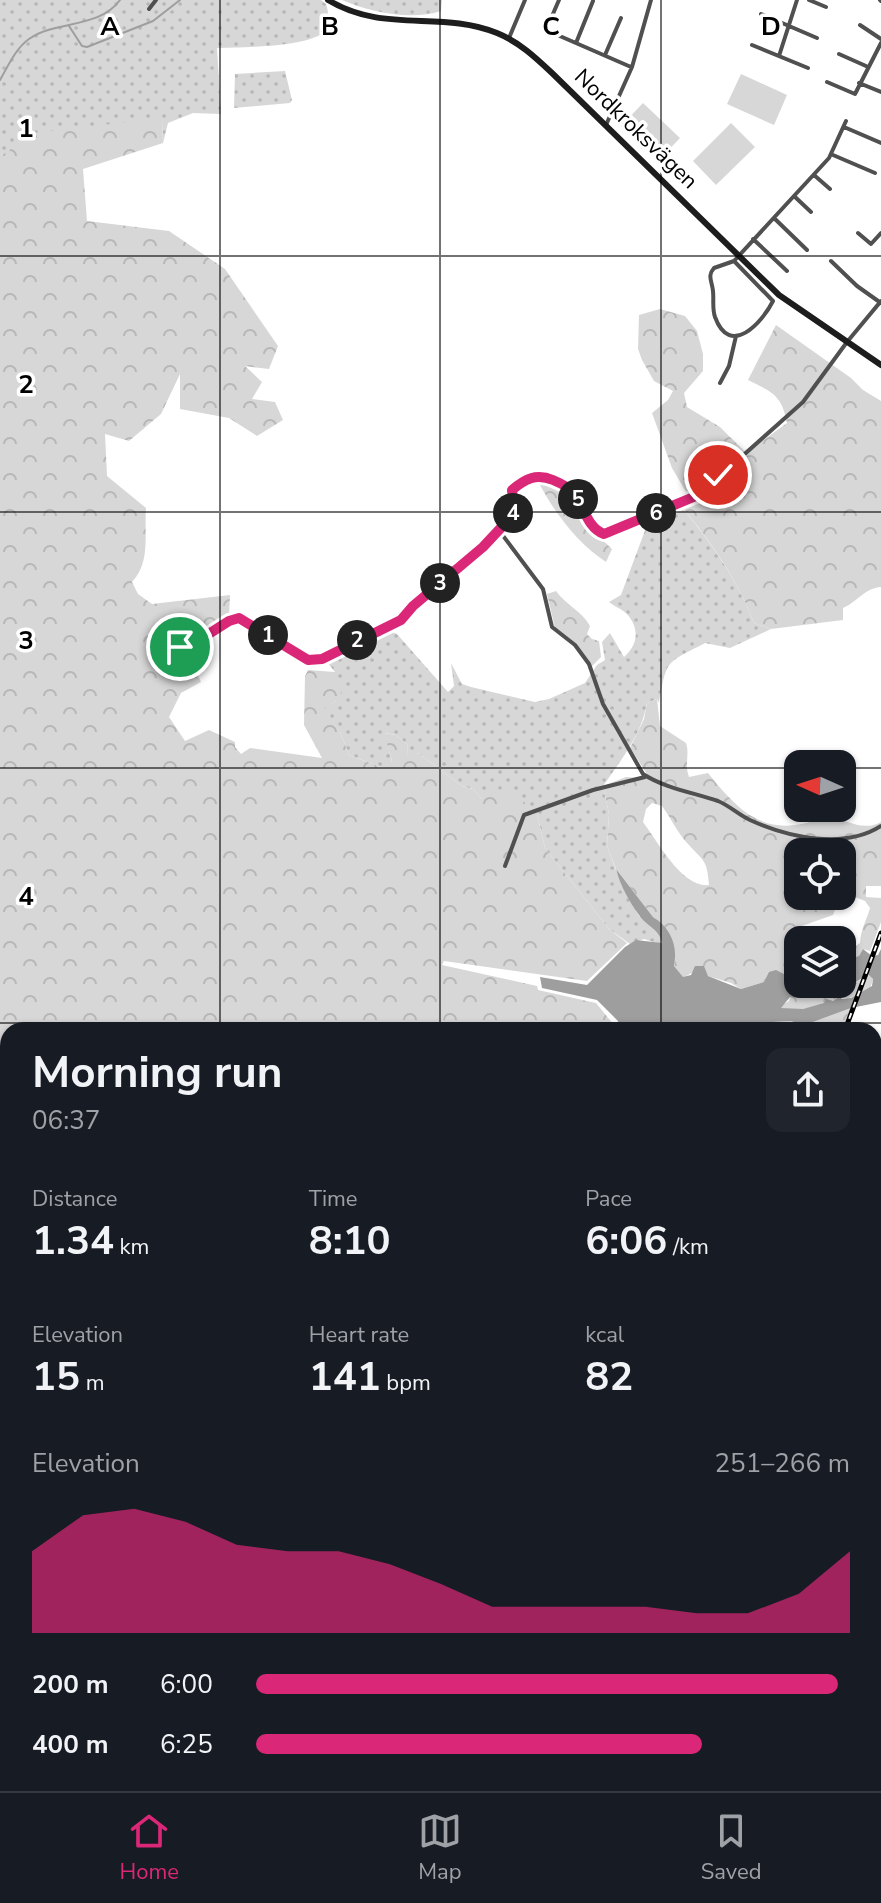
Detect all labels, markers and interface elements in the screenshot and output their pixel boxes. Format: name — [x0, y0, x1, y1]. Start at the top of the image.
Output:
text: A — [100, 9, 120, 44]
text: B — [321, 9, 339, 44]
text: C — [542, 9, 560, 44]
text: D — [761, 9, 781, 44]
street label: Nordkroksvägen — [568, 62, 704, 196]
text: 1 — [18, 111, 34, 146]
text: 2 — [18, 367, 34, 402]
pin — [684, 441, 752, 509]
icon: check — [696, 453, 740, 497]
pin: 5 — [558, 479, 598, 519]
text: 5 — [571, 484, 585, 514]
pin: 4 — [493, 493, 533, 533]
pin: 6 — [636, 493, 676, 533]
text: 4 — [506, 498, 520, 528]
text: 6 — [649, 498, 663, 528]
pin: 3 — [420, 563, 460, 603]
text: 3 — [433, 568, 447, 598]
pin — [146, 613, 214, 681]
pin: 1 — [248, 615, 288, 655]
text: 1 — [261, 620, 275, 650]
pin: 2 — [337, 620, 377, 660]
text: 3 — [18, 623, 34, 658]
icon: arrive — [158, 625, 202, 669]
text: 2 — [350, 625, 364, 655]
north arrow — [784, 750, 856, 822]
map controls — [784, 750, 856, 998]
button: locate — [784, 838, 856, 910]
text: 4 — [18, 879, 34, 914]
button: layers — [784, 926, 856, 998]
text: Morning run — [32, 1043, 282, 1103]
button: share — [766, 1048, 850, 1132]
text: 06:37 — [32, 1103, 100, 1138]
text: Distance — [32, 1184, 117, 1214]
text: Time — [309, 1184, 358, 1214]
text: Pace — [585, 1184, 632, 1214]
text: 1.34 — [32, 1214, 114, 1268]
text: 8:10 — [309, 1214, 391, 1268]
text: 6:06 — [585, 1214, 667, 1268]
text: km — [114, 1232, 149, 1262]
text: /km — [667, 1232, 709, 1262]
text: Elevation — [32, 1320, 123, 1350]
text: Heart rate — [309, 1320, 409, 1350]
text: kcal — [585, 1320, 624, 1350]
text: 15 — [32, 1350, 80, 1404]
text: 141 — [309, 1350, 381, 1404]
text: 82 — [585, 1350, 633, 1404]
text: m — [80, 1368, 105, 1398]
text: bpm — [381, 1368, 431, 1398]
text: Elevation — [32, 1446, 140, 1481]
text: 251–266 m — [714, 1446, 850, 1481]
text: 200 m — [32, 1667, 109, 1702]
text: 6:00 — [160, 1667, 213, 1702]
text: 400 m — [32, 1727, 109, 1762]
text: 6:25 — [160, 1727, 213, 1762]
tab: Home — [119, 1809, 179, 1887]
tab: Map — [418, 1809, 462, 1887]
tab: Saved — [701, 1809, 762, 1887]

